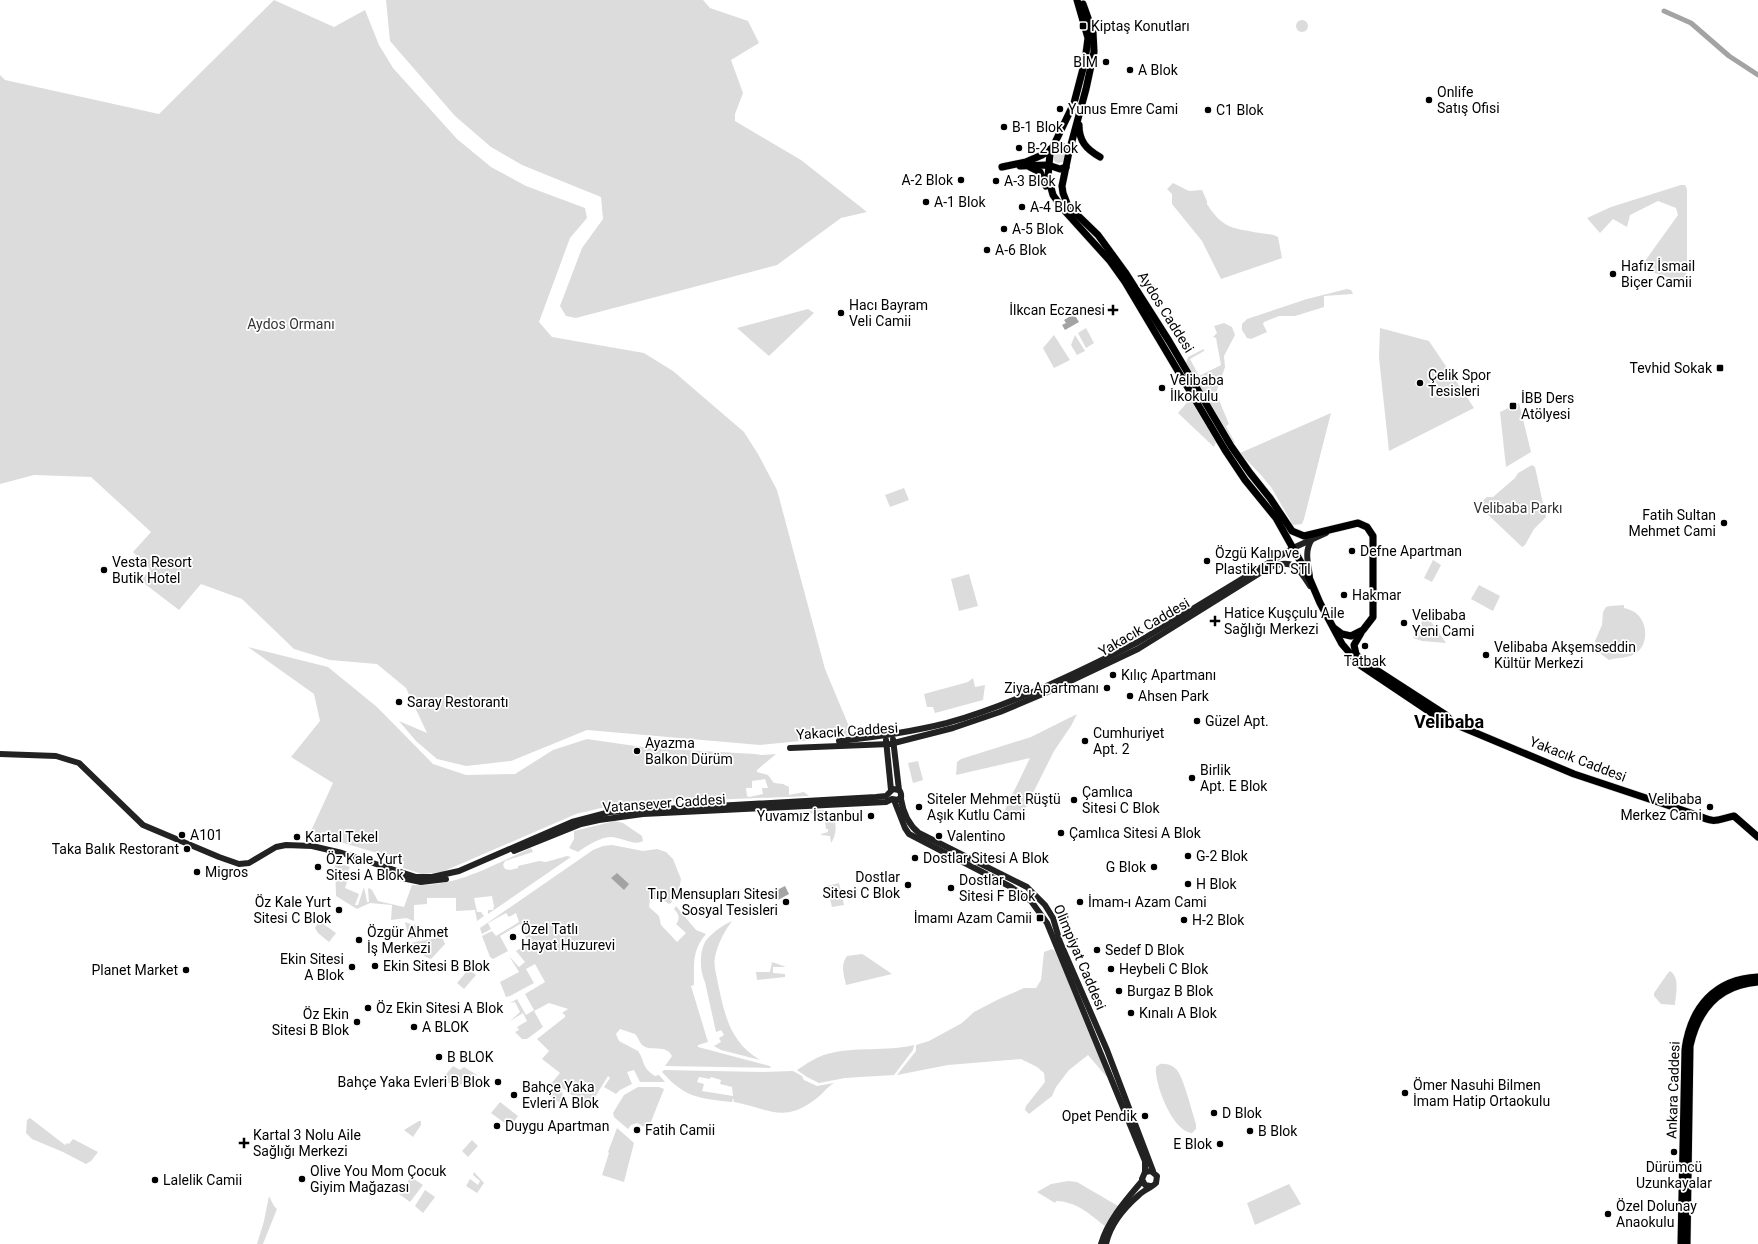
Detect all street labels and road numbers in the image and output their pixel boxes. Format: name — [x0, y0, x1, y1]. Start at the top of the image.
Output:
street label: Aydos Caddesi — [1135, 269, 1197, 355]
street label: Yakacık Caddesi — [1096, 595, 1192, 659]
street label: Yakacık Caddesi — [795, 719, 899, 743]
street label: Yakacık Caddesi — [1527, 733, 1629, 785]
street label: Vatansever Caddesi — [602, 791, 726, 815]
street label: Olimpiyat Caddesi — [1051, 902, 1109, 1012]
street label: Ankara Caddesi — [1663, 1041, 1683, 1139]

